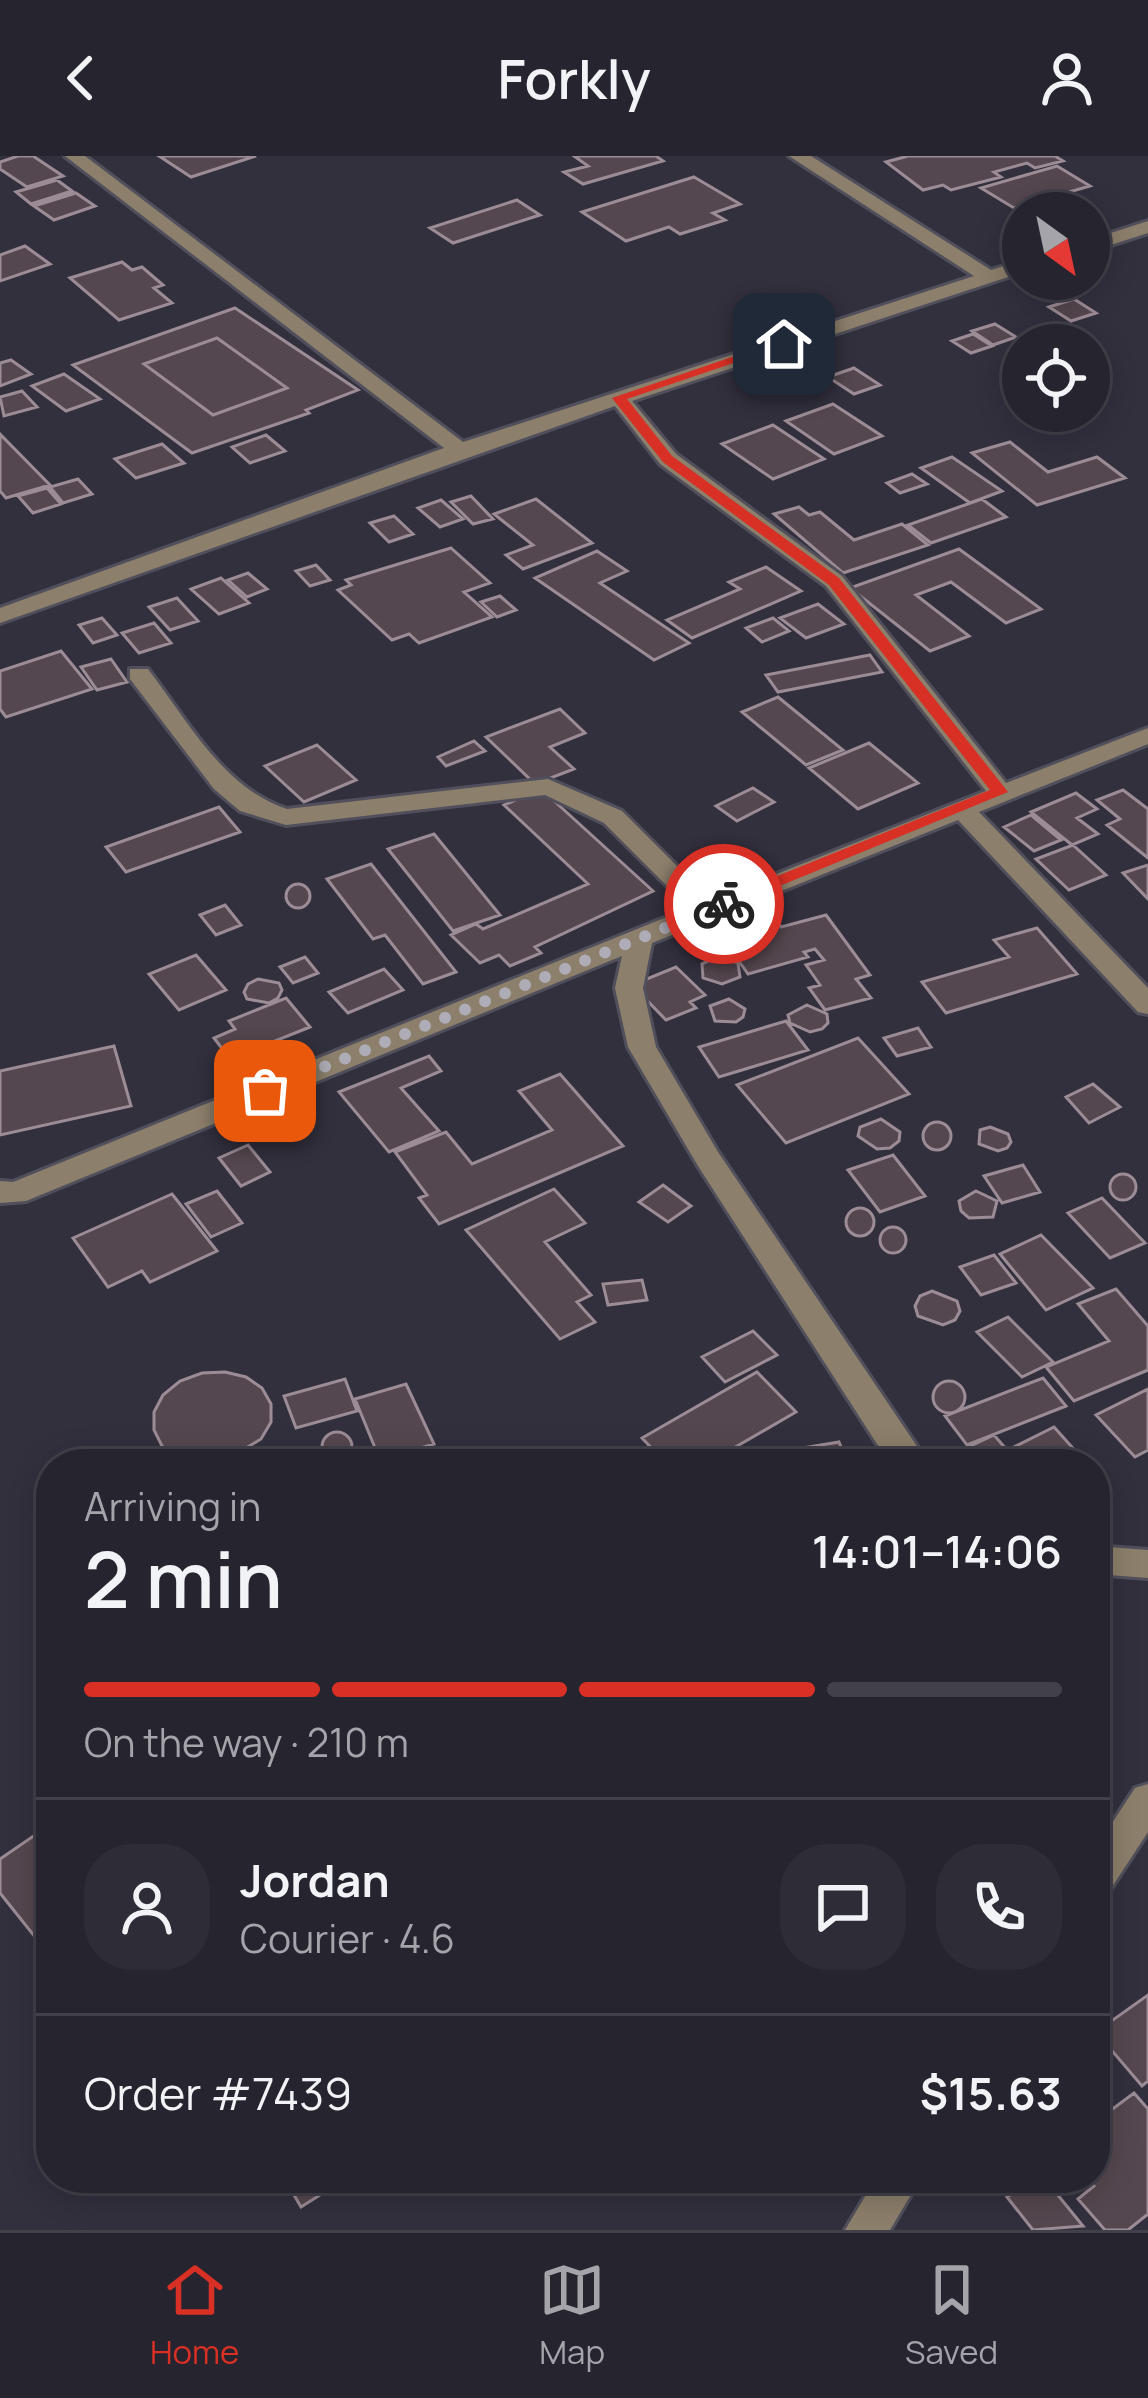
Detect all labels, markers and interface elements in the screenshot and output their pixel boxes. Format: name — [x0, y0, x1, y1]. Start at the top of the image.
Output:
text: Forkly — [497, 41, 651, 115]
icon: back — [48, 45, 114, 111]
icon: person — [1034, 45, 1100, 111]
north arrow — [1002, 192, 1110, 300]
map controls — [1002, 192, 1110, 432]
pin — [733, 293, 835, 395]
icon: home — [751, 311, 817, 377]
button: locate — [1002, 324, 1110, 432]
courier — [664, 844, 784, 964]
icon: bike — [691, 871, 757, 937]
pin — [214, 1040, 316, 1142]
icon: bag — [232, 1058, 298, 1124]
text: Arriving in — [84, 1479, 261, 1533]
text: 14:01–14:06 — [812, 1520, 1062, 1582]
text: 2 min — [84, 1525, 283, 1631]
text: On the way · 210 m — [84, 1715, 409, 1769]
button: person — [84, 1844, 210, 1970]
button: chat — [780, 1844, 906, 1970]
button: phone — [936, 1844, 1062, 1970]
text: Jordan — [240, 1849, 390, 1911]
text: Courier · 4.6 — [240, 1911, 455, 1965]
text: Order #7439 — [84, 2062, 352, 2124]
text: $15.63 — [920, 2062, 1062, 2124]
tab: Home — [150, 2257, 239, 2374]
tab: Map — [539, 2257, 605, 2374]
tab: Saved — [905, 2257, 998, 2374]

